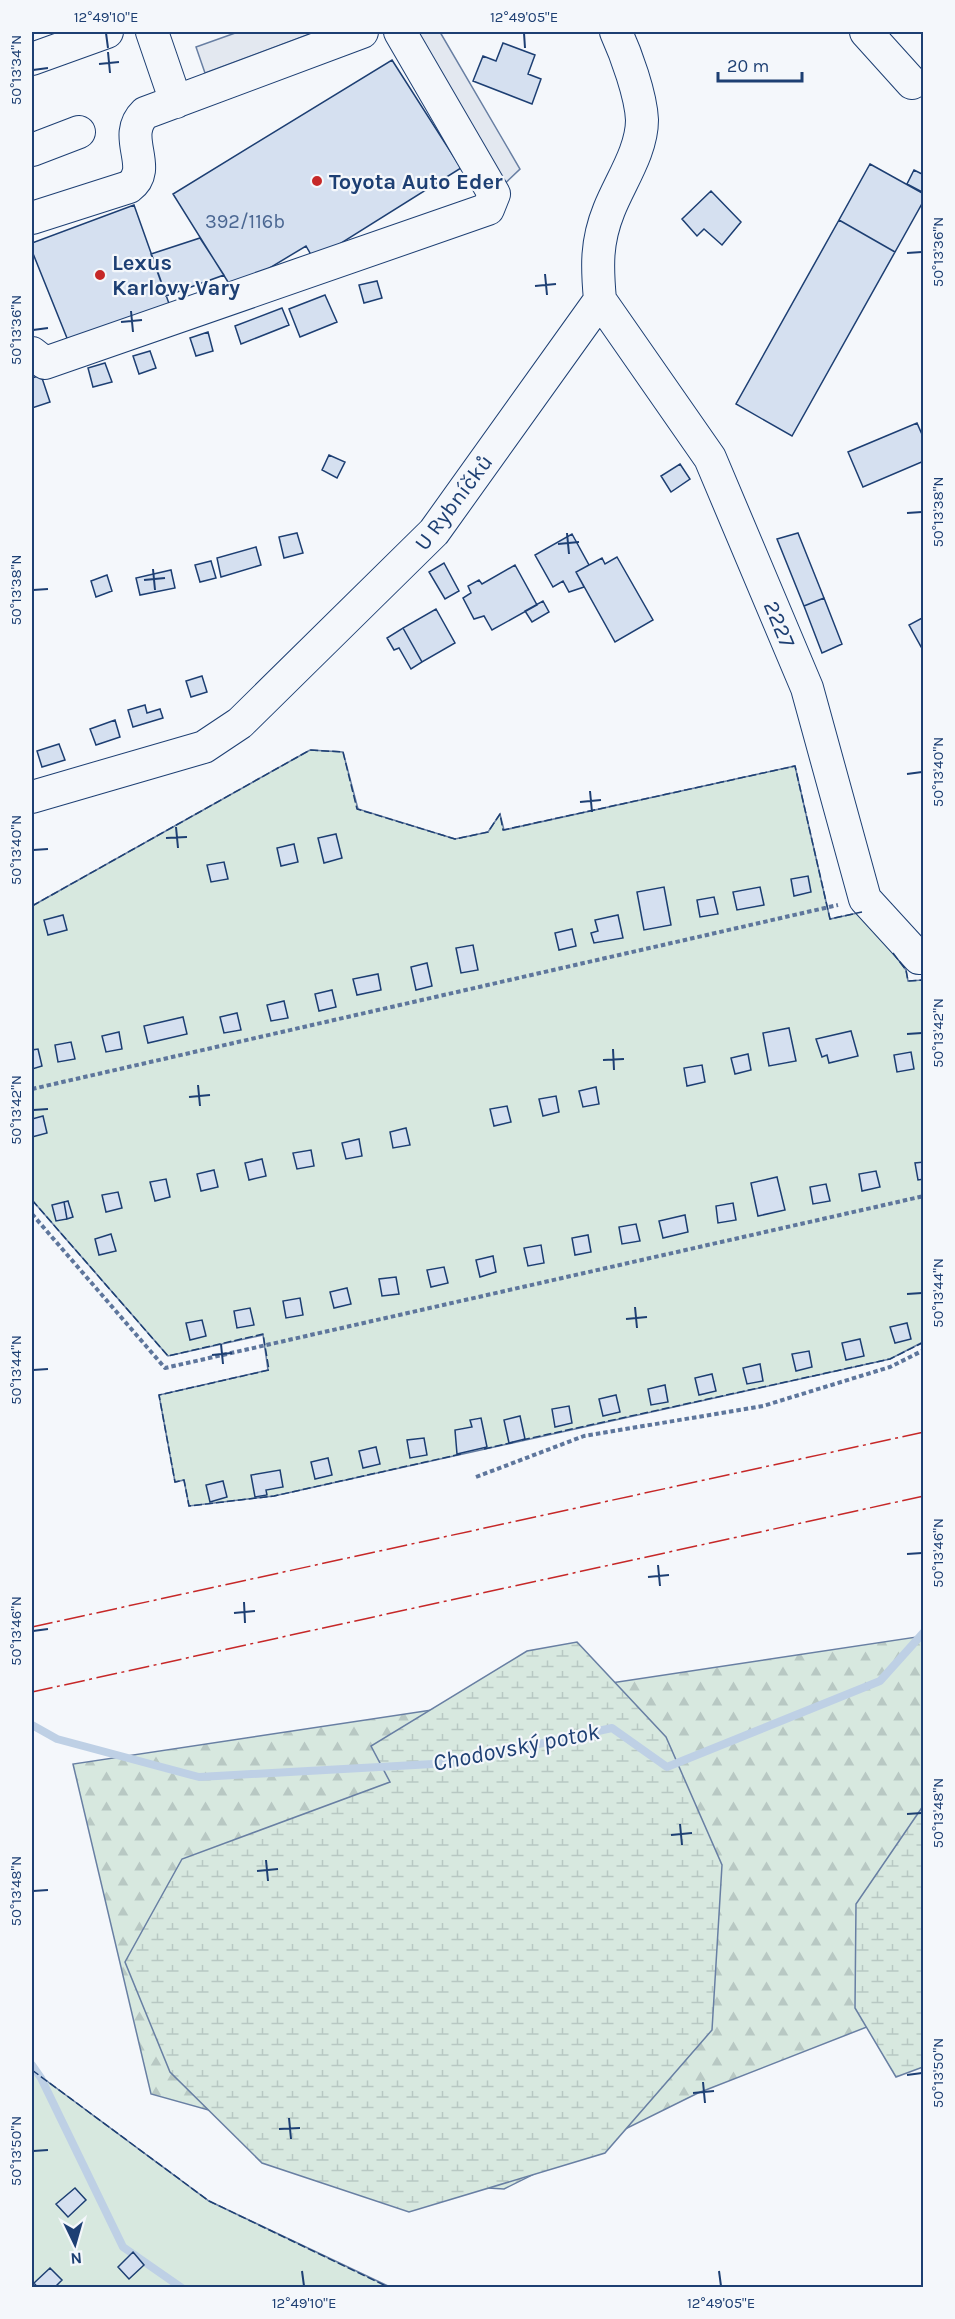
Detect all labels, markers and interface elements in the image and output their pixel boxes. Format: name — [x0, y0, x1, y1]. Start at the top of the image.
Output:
text: 12°49'10"E — [74, 8, 138, 26]
text: 12°49'05"E — [490, 8, 558, 26]
text: 50°13'34"N — [7, 35, 25, 105]
scale bar — [718, 45, 802, 83]
text: 20 m — [727, 55, 769, 77]
place label: Toyota Auto Eder — [329, 169, 503, 195]
marker: Toyota Auto Eder — [310, 174, 324, 188]
house number: 392/116b — [205, 210, 285, 233]
text: 50°13'36"N — [929, 217, 947, 287]
place label: Lexus Karlovy Vary — [112, 250, 240, 301]
marker: Lexus Karlovy Vary — [93, 268, 107, 282]
text: 50°13'36"N — [7, 295, 25, 365]
street label: U Rybníčků — [409, 450, 498, 556]
text: 50°13'38"N — [929, 476, 947, 548]
text: 50°13'38"N — [7, 554, 25, 626]
street label: 2227 — [758, 597, 801, 652]
text: 50°13'40"N — [929, 737, 947, 807]
text: 50°13'40"N — [7, 815, 25, 885]
text: 50°13'42"N — [929, 998, 947, 1068]
text: 50°13'42"N — [7, 1075, 25, 1145]
text: 50°13'44"N — [929, 1258, 947, 1328]
text: 50°13'44"N — [7, 1335, 25, 1405]
text: 50°13'46"N — [929, 1518, 947, 1588]
text: 50°13'46"N — [7, 1596, 25, 1666]
water label: Chodovský potok — [430, 1717, 602, 1777]
text: 50°13'48"N — [929, 1778, 947, 1848]
text: 50°13'48"N — [7, 1856, 25, 1926]
text: 50°13'50"N — [929, 2038, 947, 2108]
text: 50°13'50"N — [7, 2116, 25, 2186]
north arrow — [45, 2214, 105, 2274]
text: N — [70, 2248, 83, 2268]
text: 12°49'10"E — [272, 2294, 336, 2312]
text: 12°49'05"E — [687, 2294, 755, 2312]

